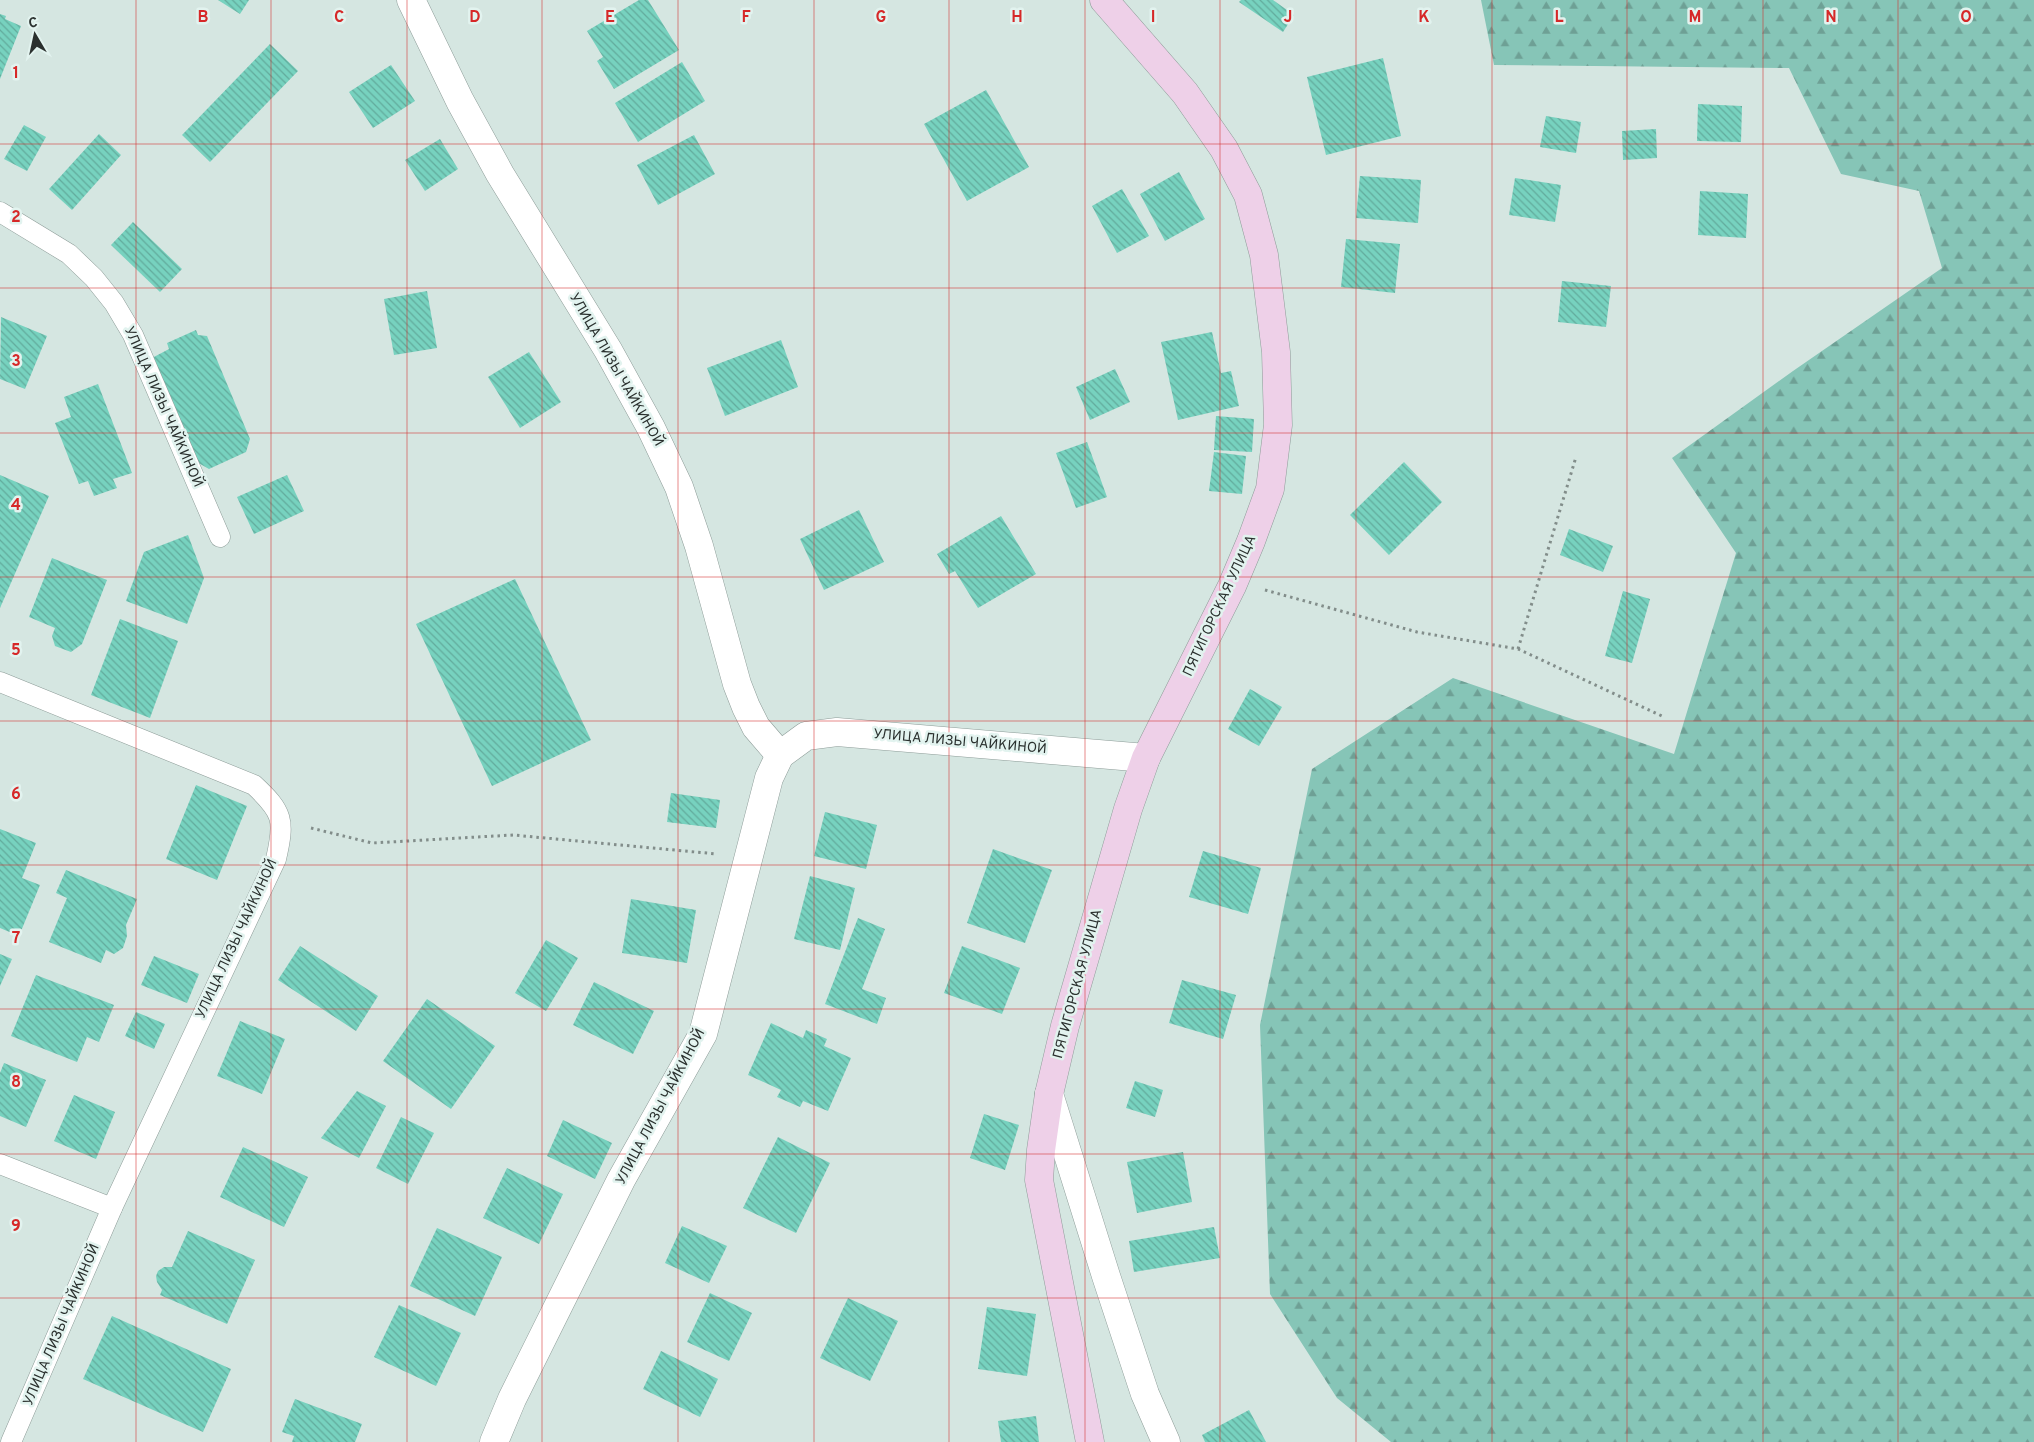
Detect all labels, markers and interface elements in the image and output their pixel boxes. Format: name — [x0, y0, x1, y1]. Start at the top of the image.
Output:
text: B — [197, 8, 209, 28]
text: C — [334, 8, 344, 28]
text: D — [469, 8, 481, 28]
text: E — [605, 8, 615, 28]
text: F — [741, 8, 751, 28]
text: G — [876, 8, 886, 28]
text: H — [1011, 8, 1023, 28]
text: I — [1151, 8, 1155, 28]
text: J — [1284, 8, 1292, 28]
text: K — [1418, 8, 1430, 28]
text: L — [1554, 8, 1564, 28]
text: M — [1689, 8, 1701, 28]
text: N — [1825, 8, 1837, 28]
text: O — [1960, 8, 1972, 28]
north arrow — [10, 10, 60, 60]
text: С — [27, 15, 39, 33]
text: 1 — [13, 64, 19, 84]
text: 2 — [11, 208, 21, 228]
street label: УЛИЦА ЛИЗЫ ЧАЙКИНОЙ — [565, 290, 668, 450]
street label: УЛИЦА ЛИЗЫ ЧАЙКИНОЙ — [120, 324, 207, 490]
text: 3 — [11, 352, 21, 372]
text: 4 — [11, 496, 21, 516]
street label: ПЯТИГОРСКАЯ УЛИЦА — [1180, 533, 1260, 679]
text: 5 — [11, 641, 21, 661]
street label: УЛИЦА ЛИЗЫ ЧАЙКИНОЙ — [873, 725, 1048, 758]
text: 6 — [11, 785, 21, 805]
street label: УЛИЦА ЛИЗЫ ЧАЙКИНОЙ — [192, 856, 282, 1022]
street label: ПЯТИГОРСКАЯ УЛИЦА — [1050, 907, 1106, 1061]
text: 7 — [12, 929, 20, 949]
street label: УЛИЦА ЛИЗЫ ЧАЙКИНОЙ — [612, 1026, 709, 1188]
text: 8 — [11, 1073, 21, 1093]
text: 9 — [11, 1217, 21, 1237]
street label: УЛИЦА ЛИЗЫ ЧАЙКИНОЙ — [19, 1241, 104, 1408]

